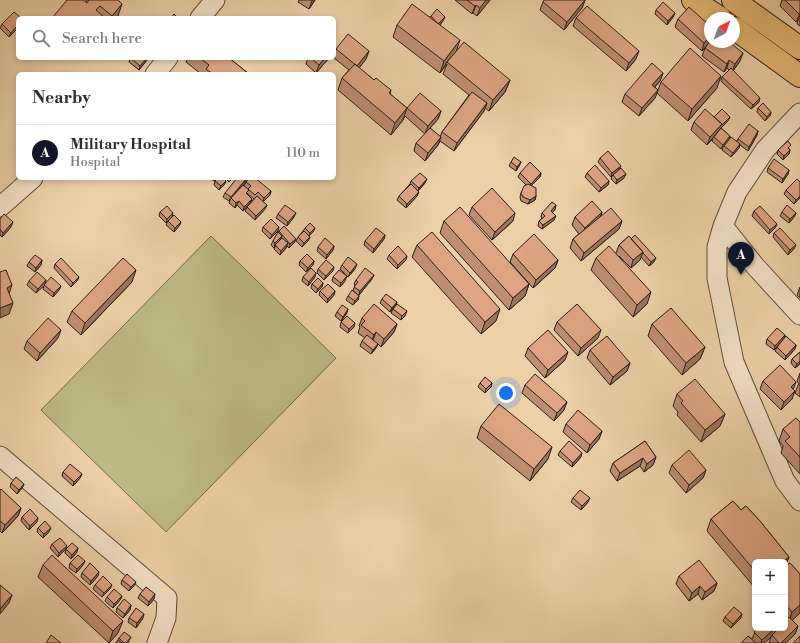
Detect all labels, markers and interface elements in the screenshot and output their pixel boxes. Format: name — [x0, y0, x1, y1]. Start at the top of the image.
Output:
north arrow — [704, 12, 740, 48]
search box — [16, 16, 336, 60]
icon: search — [30, 27, 52, 49]
text: Search here — [62, 29, 142, 48]
text: Nearby — [32, 87, 91, 109]
text: Military Hospital — [70, 135, 191, 154]
text: A — [40, 145, 50, 161]
text: 110 m — [286, 145, 320, 161]
text: Hospital — [70, 154, 120, 170]
pin: A — [728, 242, 754, 275]
your location — [496, 383, 516, 403]
map controls — [752, 559, 788, 631]
button: + — [752, 559, 788, 595]
button: − — [752, 595, 788, 631]

